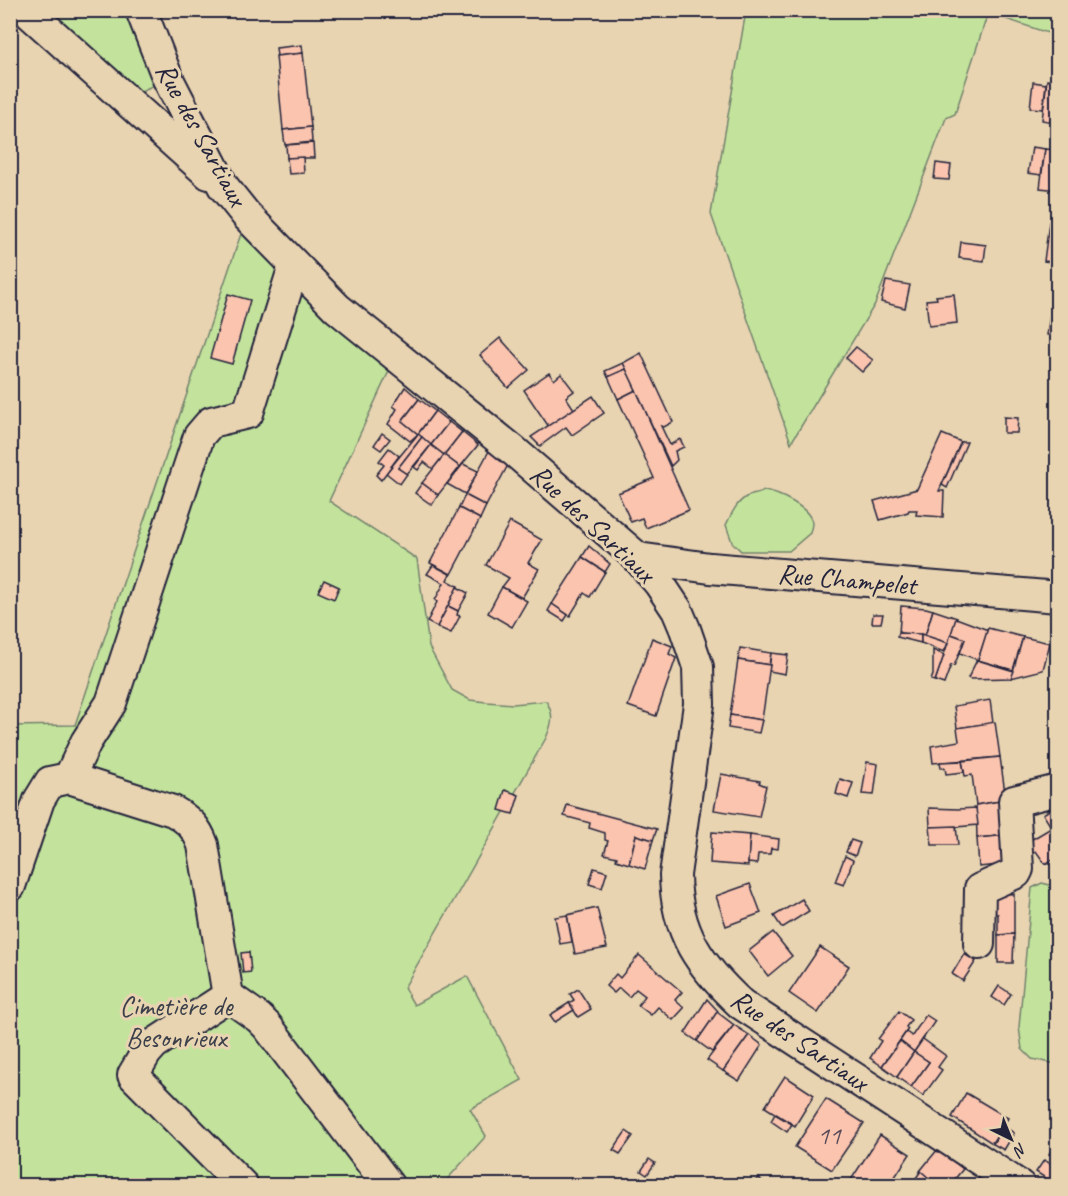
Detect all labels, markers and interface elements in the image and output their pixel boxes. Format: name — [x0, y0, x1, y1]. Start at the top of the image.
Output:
street label: Rue des Sartiaux — [148, 56, 257, 214]
street label: Rue des Sartiaux — [523, 456, 665, 591]
street label: Rue Champelet — [776, 556, 920, 603]
street label: Rue des Sartiaux — [725, 981, 877, 1100]
park label: Cimetière de Besonrieux — [120, 988, 234, 1055]
north arrow — [981, 1109, 1041, 1169]
house number: 11 — [817, 1119, 842, 1152]
text: N — [1008, 1139, 1031, 1162]

